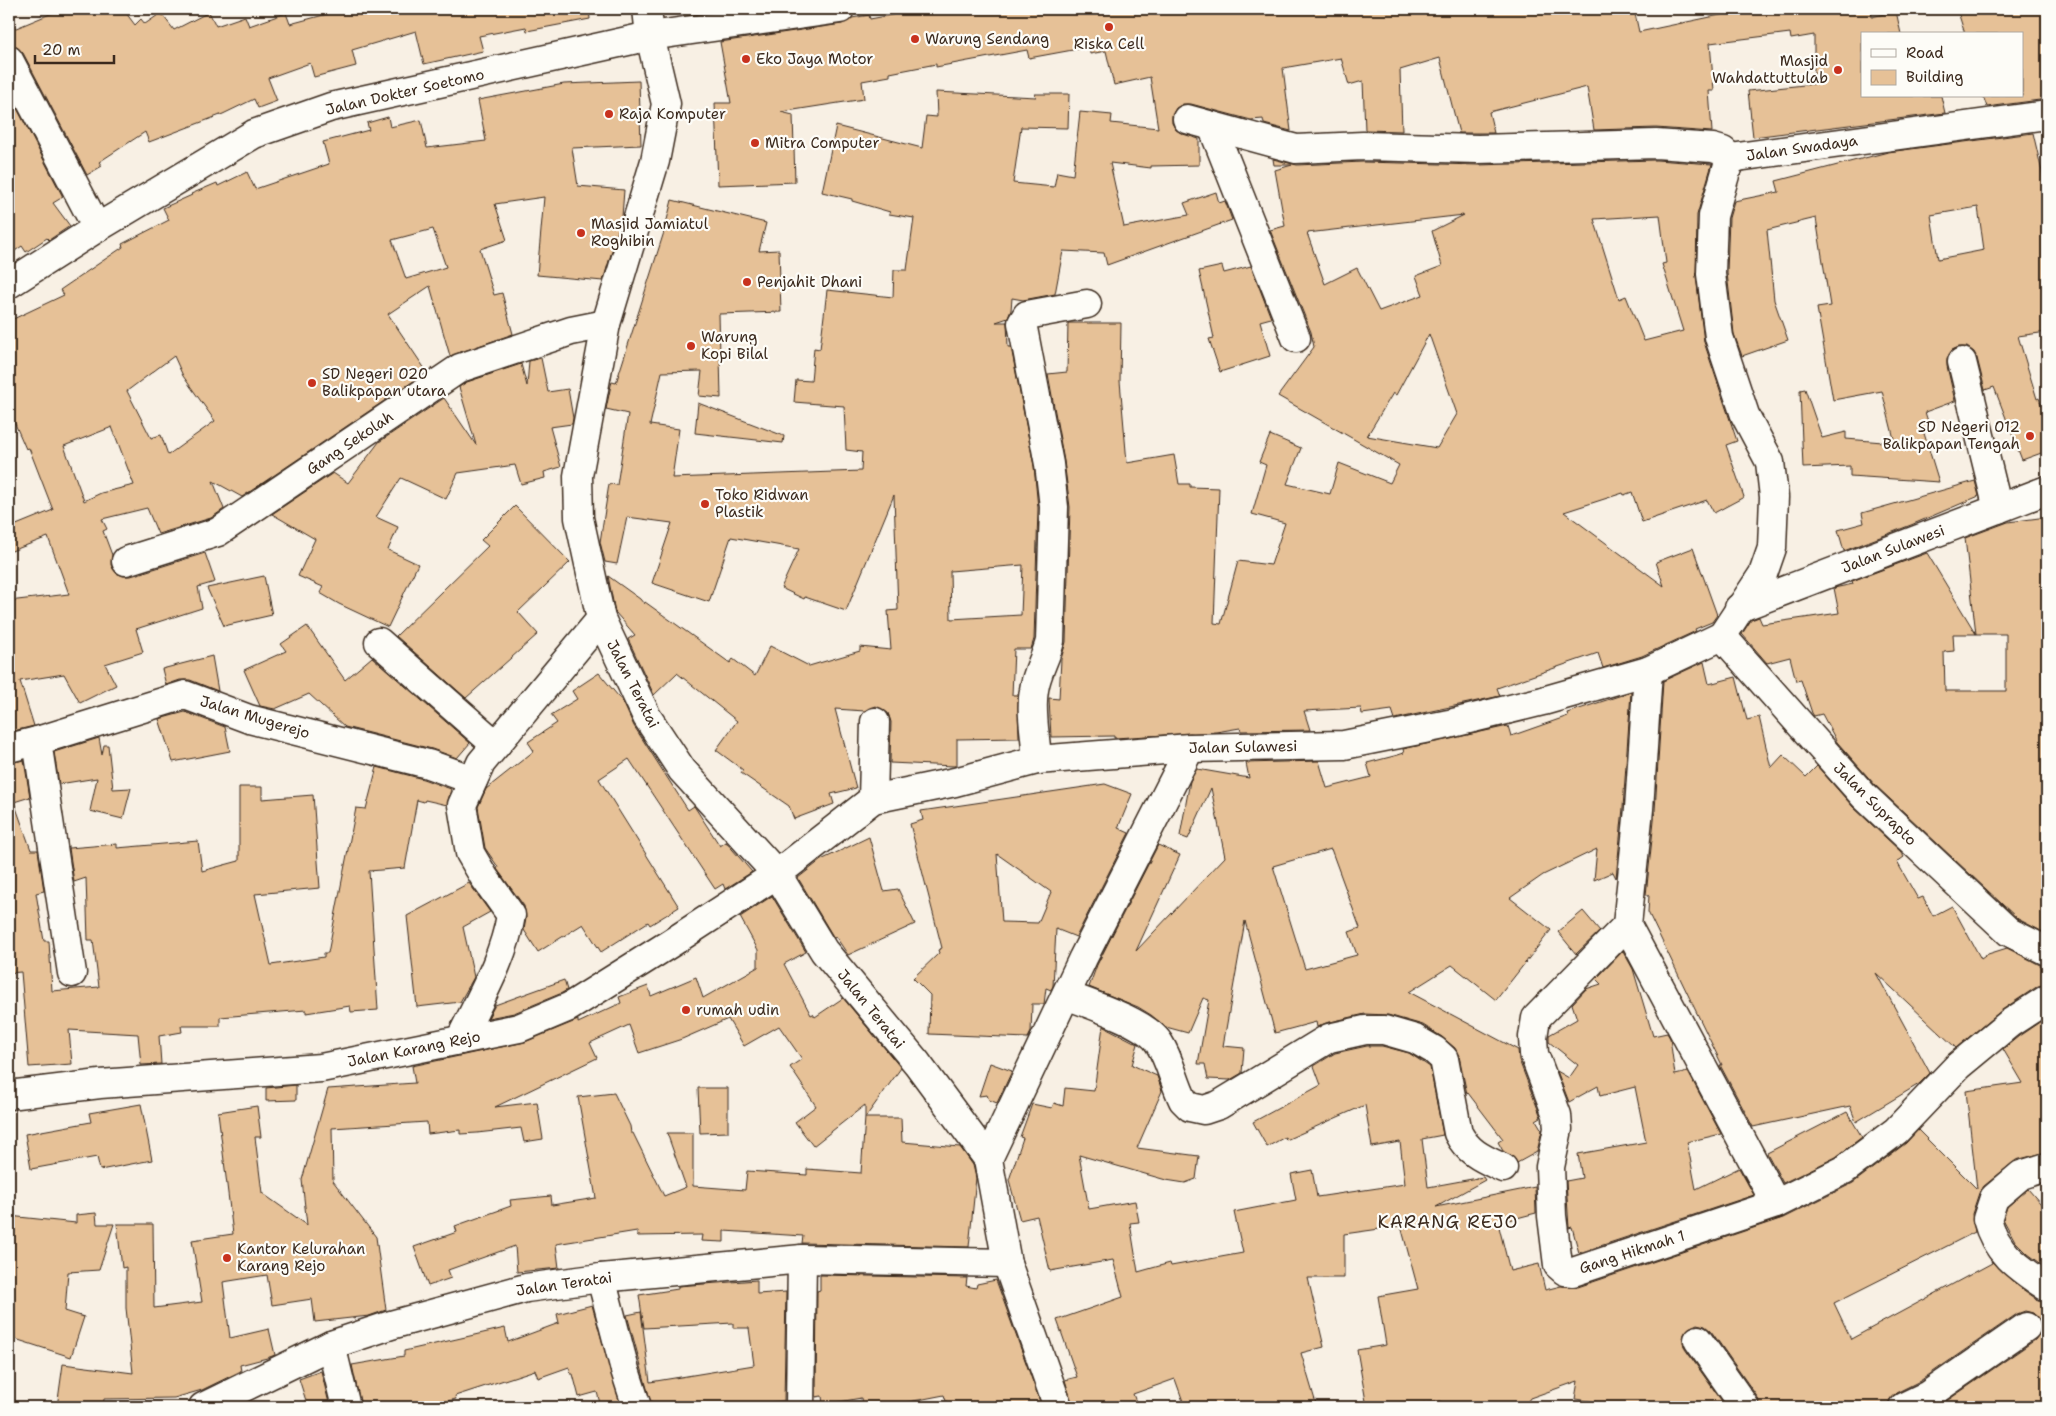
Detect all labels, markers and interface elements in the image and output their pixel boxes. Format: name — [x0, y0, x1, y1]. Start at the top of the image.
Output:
marker: Riska Cell — [1103, 21, 1115, 33]
place label: Warung Sendang — [925, 29, 1049, 49]
scale bar — [35, 32, 114, 64]
legend — [1861, 32, 2024, 98]
marker: Warung Sendang — [909, 33, 921, 45]
place label: Riska Cell — [1074, 34, 1145, 54]
text: 20 m — [42, 40, 81, 60]
text: Road — [1906, 43, 1944, 63]
place label: Eko Jaya Motor — [756, 49, 873, 69]
place label: Masjid Wahdattuttulab — [1712, 51, 1828, 88]
marker: Eko Jaya Motor — [740, 53, 752, 65]
street label: Jalan Dokter Soetomo — [324, 64, 486, 120]
marker: Masjid Wahdattuttulab — [1832, 64, 1844, 76]
text: Building — [1906, 67, 1963, 87]
place label: Raja Komputer — [619, 104, 726, 124]
marker: Raja Komputer — [603, 108, 615, 120]
street label: Jalan Swadaya — [1745, 130, 1860, 166]
place label: Mitra Computer — [765, 133, 880, 153]
marker: Mitra Computer — [749, 137, 761, 149]
place label: Masjid Jamiatul Roghibin — [591, 214, 709, 251]
marker: Masjid Jamiatul Roghibin — [575, 227, 587, 239]
place label: Penjahit Dhani — [757, 272, 862, 292]
marker: Penjahit Dhani — [741, 276, 753, 288]
place label: Warung Kopi Bilal — [701, 327, 769, 364]
marker: Warung Kopi Bilal — [685, 340, 697, 352]
place label: SD Negeri 020 Balikpapan utara — [322, 364, 447, 401]
marker: SD Negeri 020 Balikpapan utara — [306, 377, 318, 389]
street label: Gang Sekolah — [303, 407, 397, 479]
place label: SD Negeri 012 Balikpapan Tengah — [1883, 417, 2020, 454]
marker: SD Negeri 012 Balikpapan Tengah — [2024, 430, 2036, 442]
place label: Toko Ridwan Plastik — [715, 485, 809, 522]
marker: Toko Ridwan Plastik — [699, 498, 711, 510]
street label: Jalan Sulawesi — [1839, 520, 1947, 578]
street label: Jalan Teratai — [602, 636, 664, 732]
street label: Jalan Mugerejo — [198, 691, 312, 743]
street label: Jalan Sulawesi — [1188, 736, 1298, 758]
street label: Jalan Suprapto — [1829, 758, 1921, 850]
street label: Jalan Teratai — [833, 965, 909, 1053]
place label: rumah udin — [696, 1000, 779, 1020]
marker: rumah udin — [680, 1004, 692, 1016]
street label: Jalan Karang Rejo — [346, 1026, 482, 1072]
district label: KARANG REJO — [1378, 1210, 1518, 1234]
street label: Gang Hikmah 1 — [1577, 1225, 1687, 1279]
place label: Kantor Kelurahan Karang Rejo — [237, 1239, 365, 1276]
marker: Kantor Kelurahan Karang Rejo — [221, 1252, 233, 1264]
street label: Jalan Teratai — [515, 1267, 613, 1301]

